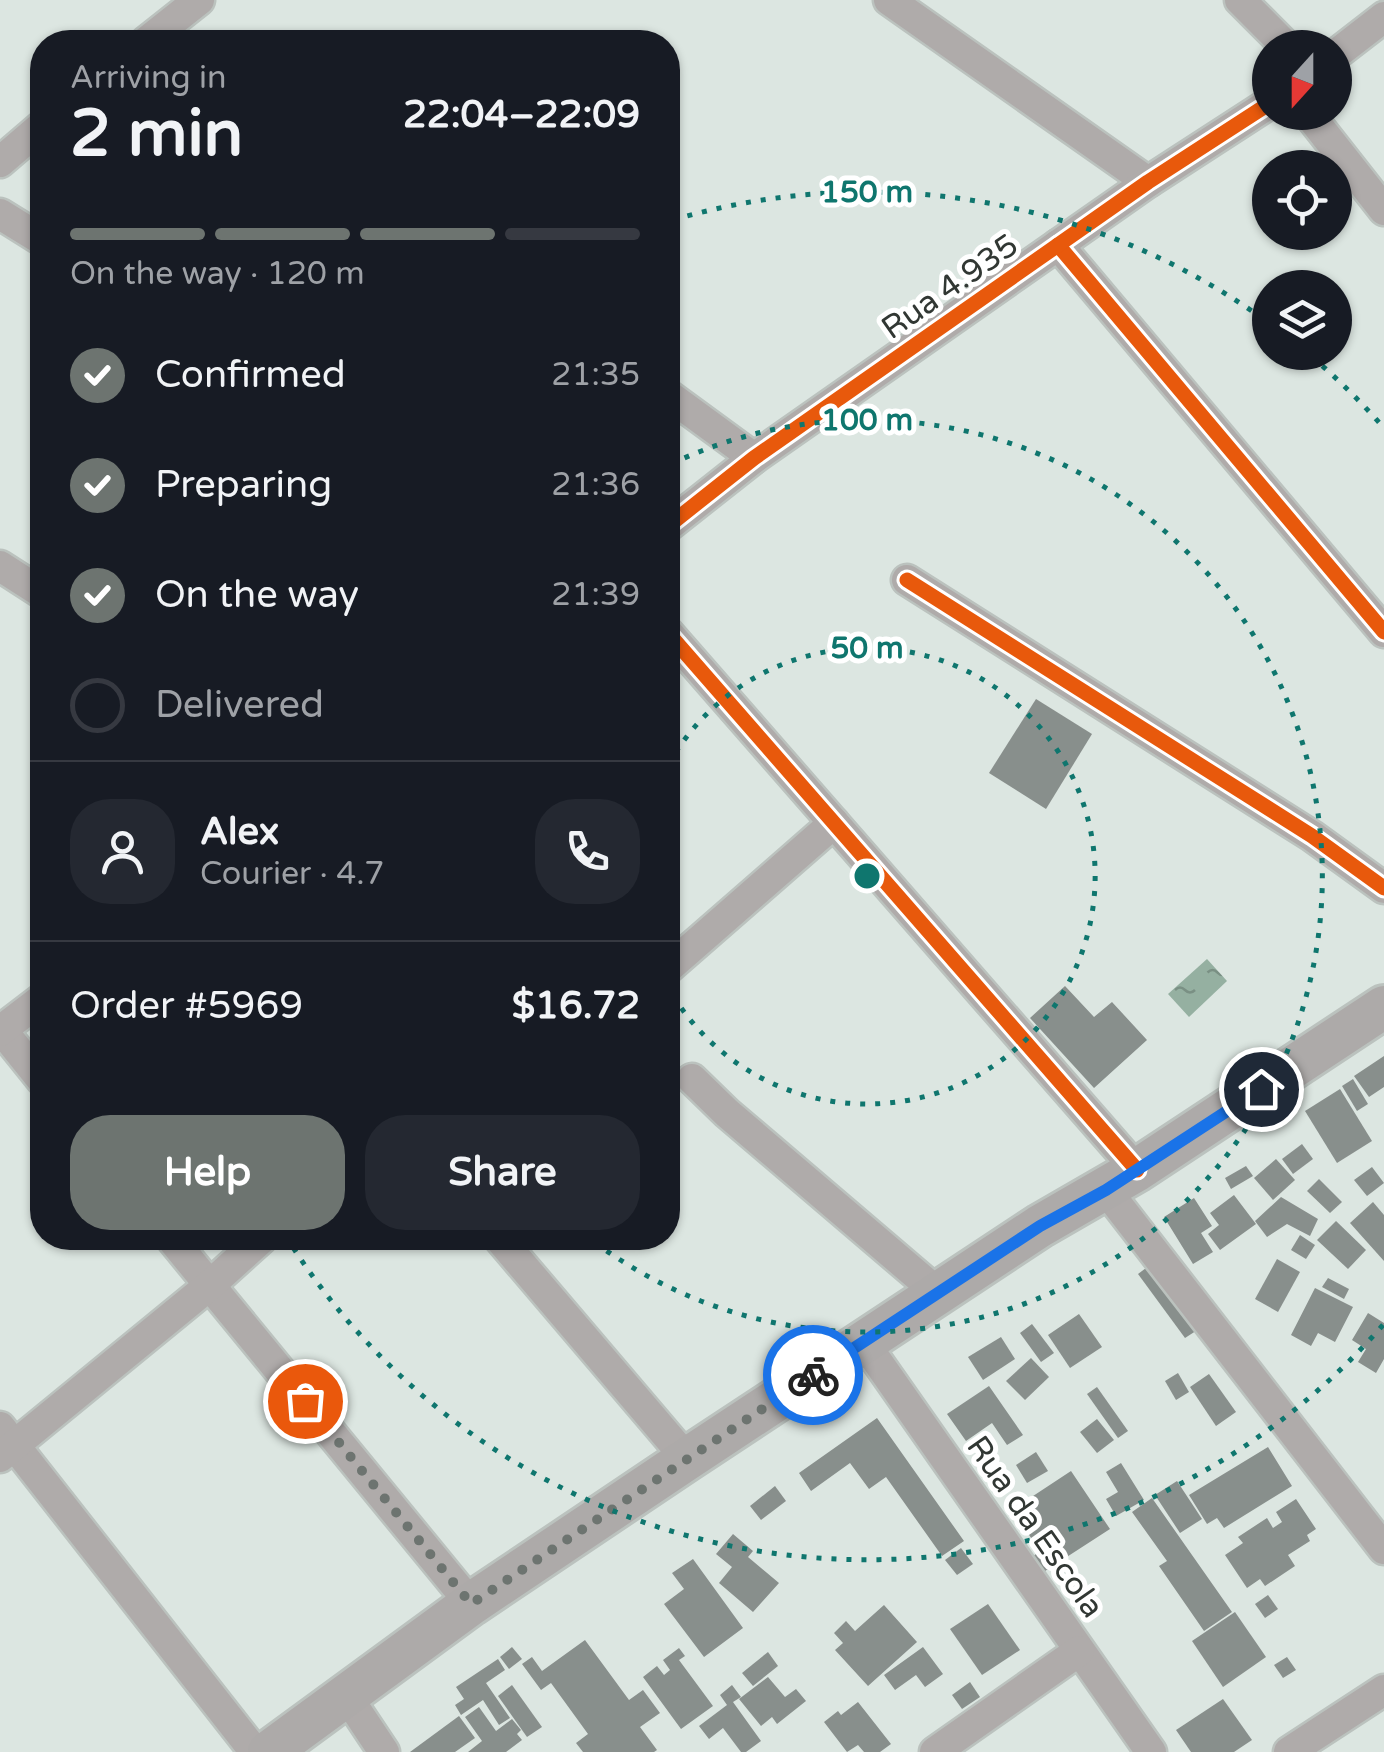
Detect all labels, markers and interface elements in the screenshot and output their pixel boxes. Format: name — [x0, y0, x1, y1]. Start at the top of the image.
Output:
north arrow — [1252, 30, 1352, 130]
map controls — [1252, 30, 1352, 370]
text: Arriving in — [70, 59, 227, 97]
text: 22:04–22:09 — [403, 92, 640, 138]
text: 2 min — [70, 95, 243, 174]
button: locate — [1252, 150, 1352, 250]
text: 150 m — [821, 174, 913, 211]
street label: Rua 4.935 — [875, 226, 1025, 348]
text: On the way · 120 m — [70, 255, 365, 293]
button: layers — [1252, 270, 1352, 370]
icon: check — [70, 348, 125, 403]
text: Confirmed — [155, 352, 346, 398]
text: 21:35 — [551, 356, 640, 394]
text: 100 m — [821, 402, 913, 439]
icon: check — [70, 458, 125, 513]
text: Preparing — [155, 462, 332, 508]
text: 21:36 — [551, 466, 640, 504]
icon: check — [70, 568, 125, 623]
text: On the way — [155, 572, 359, 618]
text: 21:39 — [551, 576, 640, 614]
text: 50 m — [830, 630, 904, 667]
text: Delivered — [155, 682, 324, 728]
button: person — [70, 799, 175, 904]
button: phone — [535, 799, 640, 904]
text: Alex — [200, 809, 279, 855]
text: Courier · 4.7 — [200, 855, 384, 893]
centre of rings — [849, 858, 885, 894]
text: Order #5969 — [70, 983, 303, 1029]
text: $16.72 — [512, 983, 640, 1029]
pin — [1219, 1047, 1304, 1132]
icon: home — [1234, 1062, 1289, 1117]
button: Help — [70, 1115, 345, 1230]
button: Share — [365, 1115, 640, 1230]
courier — [763, 1325, 863, 1425]
icon: bike — [786, 1348, 841, 1403]
pin — [263, 1359, 348, 1444]
icon: bag — [278, 1374, 333, 1429]
street label: Rua da Escola — [958, 1429, 1112, 1625]

